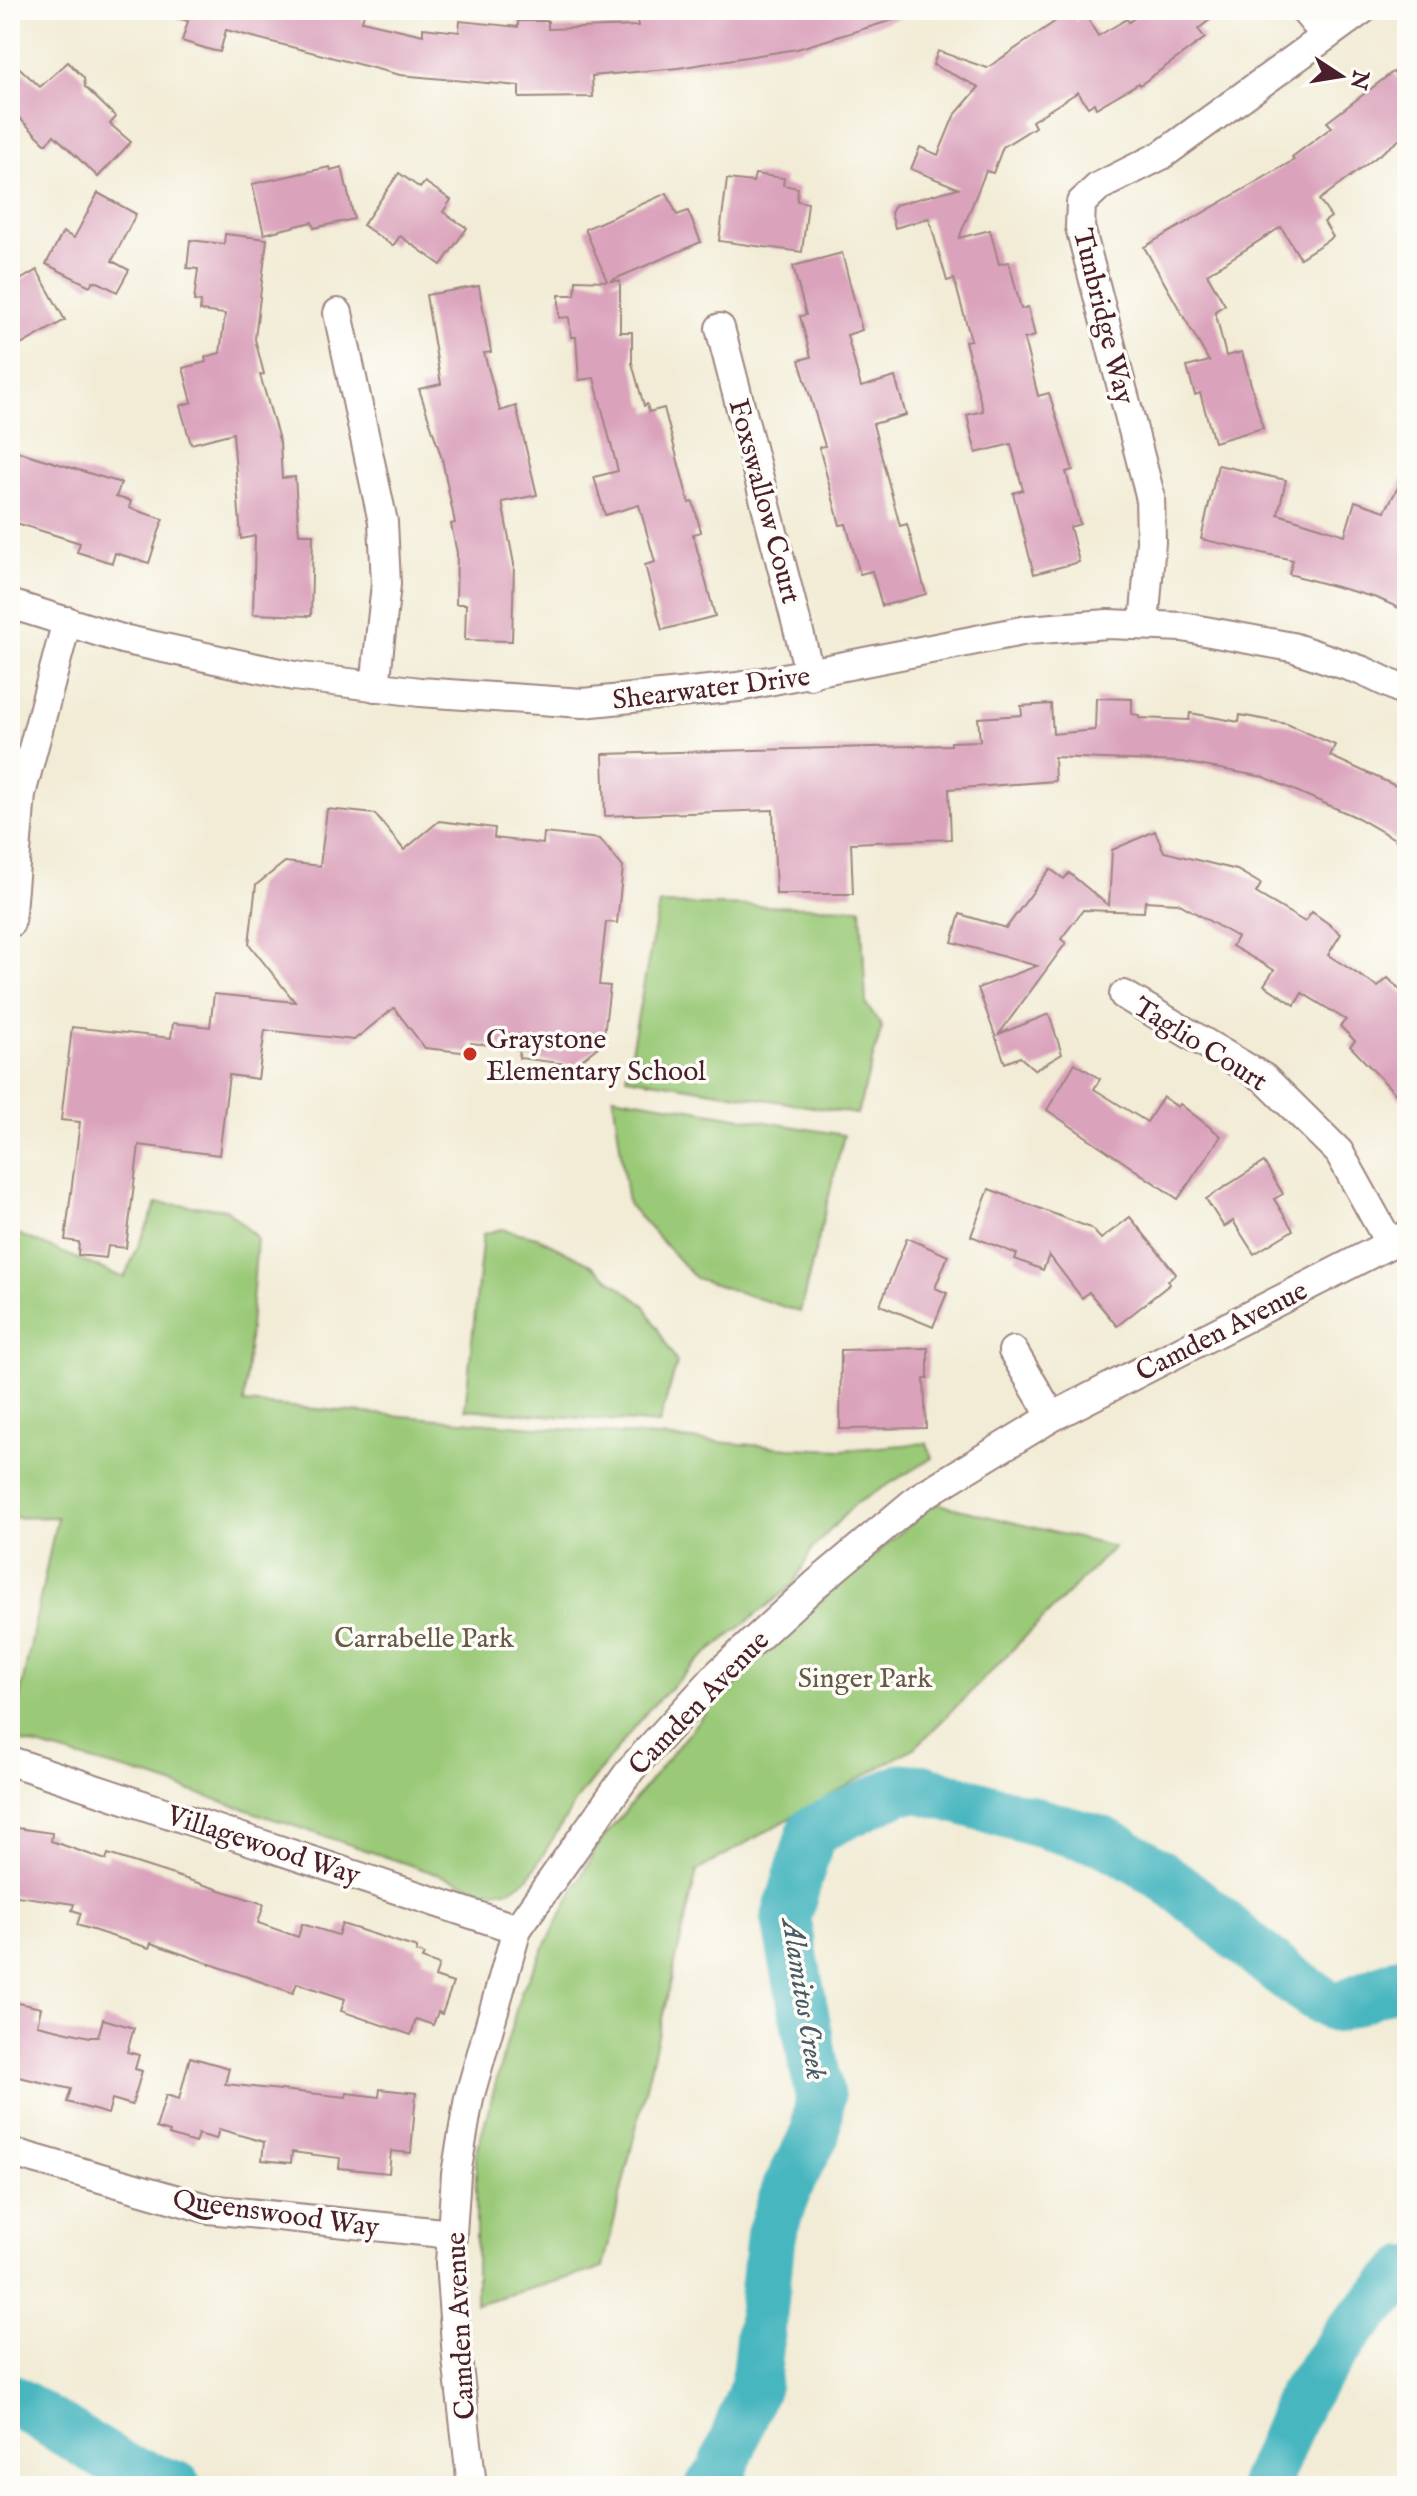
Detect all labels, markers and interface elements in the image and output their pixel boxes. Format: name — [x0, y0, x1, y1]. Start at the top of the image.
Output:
north arrow — [1301, 36, 1381, 116]
text: N — [1343, 67, 1374, 92]
street label: Tunbridge Way — [1064, 225, 1141, 408]
street label: Foxswallow Court — [719, 396, 808, 608]
street label: Shearwater Drive — [610, 660, 812, 719]
street label: Taglio Court — [1126, 990, 1273, 1100]
place label: Graystone Elementary School — [486, 1023, 706, 1090]
marker: Graystone Elementary School — [461, 1045, 479, 1063]
street label: Camden Avenue — [1130, 1274, 1314, 1391]
park label: Carrabelle Park — [334, 1622, 515, 1657]
street label: Camden Avenue — [622, 1624, 778, 1784]
park label: Singer Park — [798, 1662, 933, 1697]
street label: Villagewood Way — [161, 1798, 365, 1894]
water label: Alamitos Creek — [771, 1913, 834, 2083]
street label: Queenswood Way — [170, 2183, 381, 2246]
street label: Camden Avenue — [439, 2231, 484, 2421]

